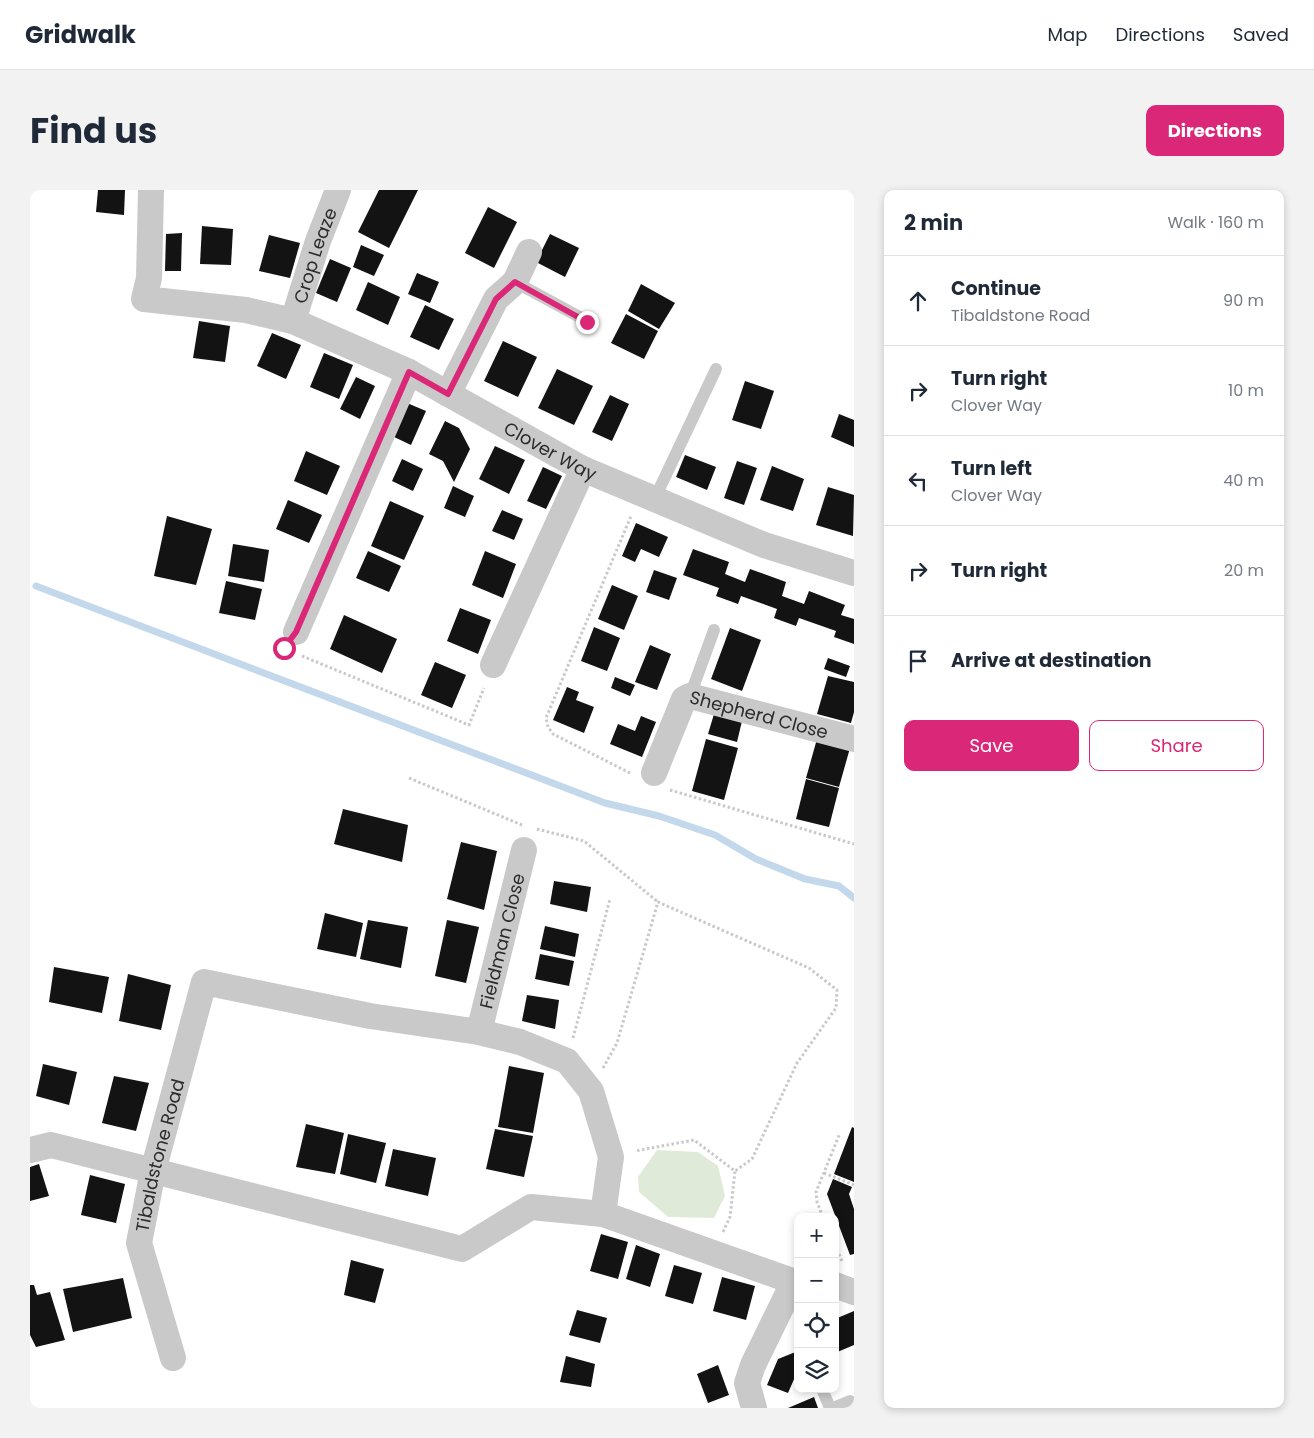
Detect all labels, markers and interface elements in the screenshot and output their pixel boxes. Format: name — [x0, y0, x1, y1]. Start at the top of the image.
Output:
text: Gridwalk — [25, 18, 136, 51]
text: Map — [1048, 22, 1087, 47]
text: Directions — [1115, 22, 1205, 47]
text: Saved — [1233, 22, 1289, 47]
button: Directions — [1146, 105, 1284, 156]
text: Find us — [30, 106, 157, 155]
street label: Crop Leaze — [287, 204, 342, 306]
text: 2 min — [904, 208, 963, 237]
text: Walk · 160 m — [1167, 211, 1264, 234]
text: Continue — [951, 275, 1041, 302]
icon: ahead — [904, 287, 932, 315]
text: 90 m — [1223, 289, 1264, 312]
text: Tibaldstone Road — [951, 304, 1090, 327]
route end — [576, 311, 599, 334]
text: Turn right — [951, 365, 1047, 392]
icon: right — [904, 377, 932, 405]
text: 10 m — [1228, 379, 1264, 402]
text: Clover Way — [951, 394, 1042, 417]
street label: Clover Way — [499, 415, 601, 486]
text: Turn left — [951, 455, 1032, 482]
icon: left — [904, 467, 932, 495]
text: 40 m — [1223, 469, 1264, 492]
text: Clover Way — [951, 484, 1042, 507]
icon: right — [904, 557, 932, 585]
text: Turn right — [951, 557, 1047, 584]
text: 20 m — [1224, 559, 1264, 582]
route start — [273, 637, 296, 660]
icon: arrive — [904, 647, 932, 675]
text: Arrive at destination — [951, 647, 1152, 674]
street label: Shepherd Close — [687, 684, 831, 744]
button: Save — [904, 720, 1079, 771]
button: Share — [1089, 720, 1264, 771]
street label: Fieldman Close — [473, 870, 530, 1011]
street label: Tibaldstone Road — [129, 1076, 190, 1234]
map controls — [794, 1213, 839, 1393]
button: + — [794, 1213, 839, 1258]
button: − — [794, 1258, 839, 1303]
button: locate — [794, 1303, 839, 1348]
button: layers — [794, 1348, 839, 1393]

